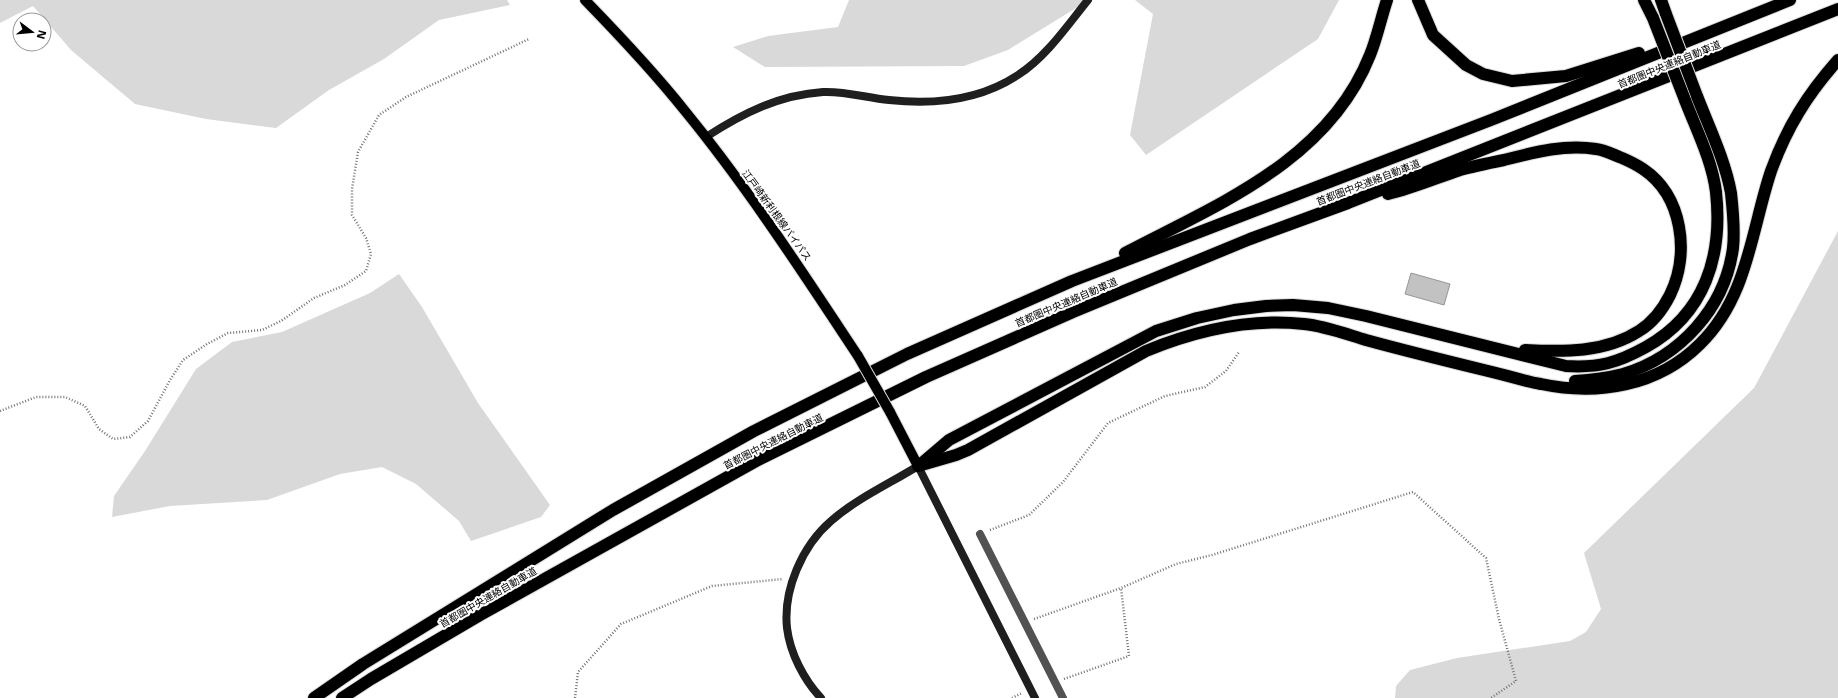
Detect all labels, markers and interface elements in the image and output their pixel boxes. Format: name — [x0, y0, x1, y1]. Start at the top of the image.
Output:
north arrow — [12, 12, 52, 52]
text: N — [34, 29, 51, 41]
street label: 首都圏中央連絡自動車道 — [1615, 37, 1723, 91]
street label: 首都圏中央連絡自動車道 — [1314, 156, 1422, 208]
street label: 江戸崎新利根線バイパス — [739, 166, 815, 264]
street label: 首都圏中央連絡自動車道 — [1013, 274, 1119, 330]
street label: 首都圏中央連絡自動車道 — [721, 410, 825, 472]
street label: 首都圏中央連絡自動車道 — [437, 563, 539, 631]

